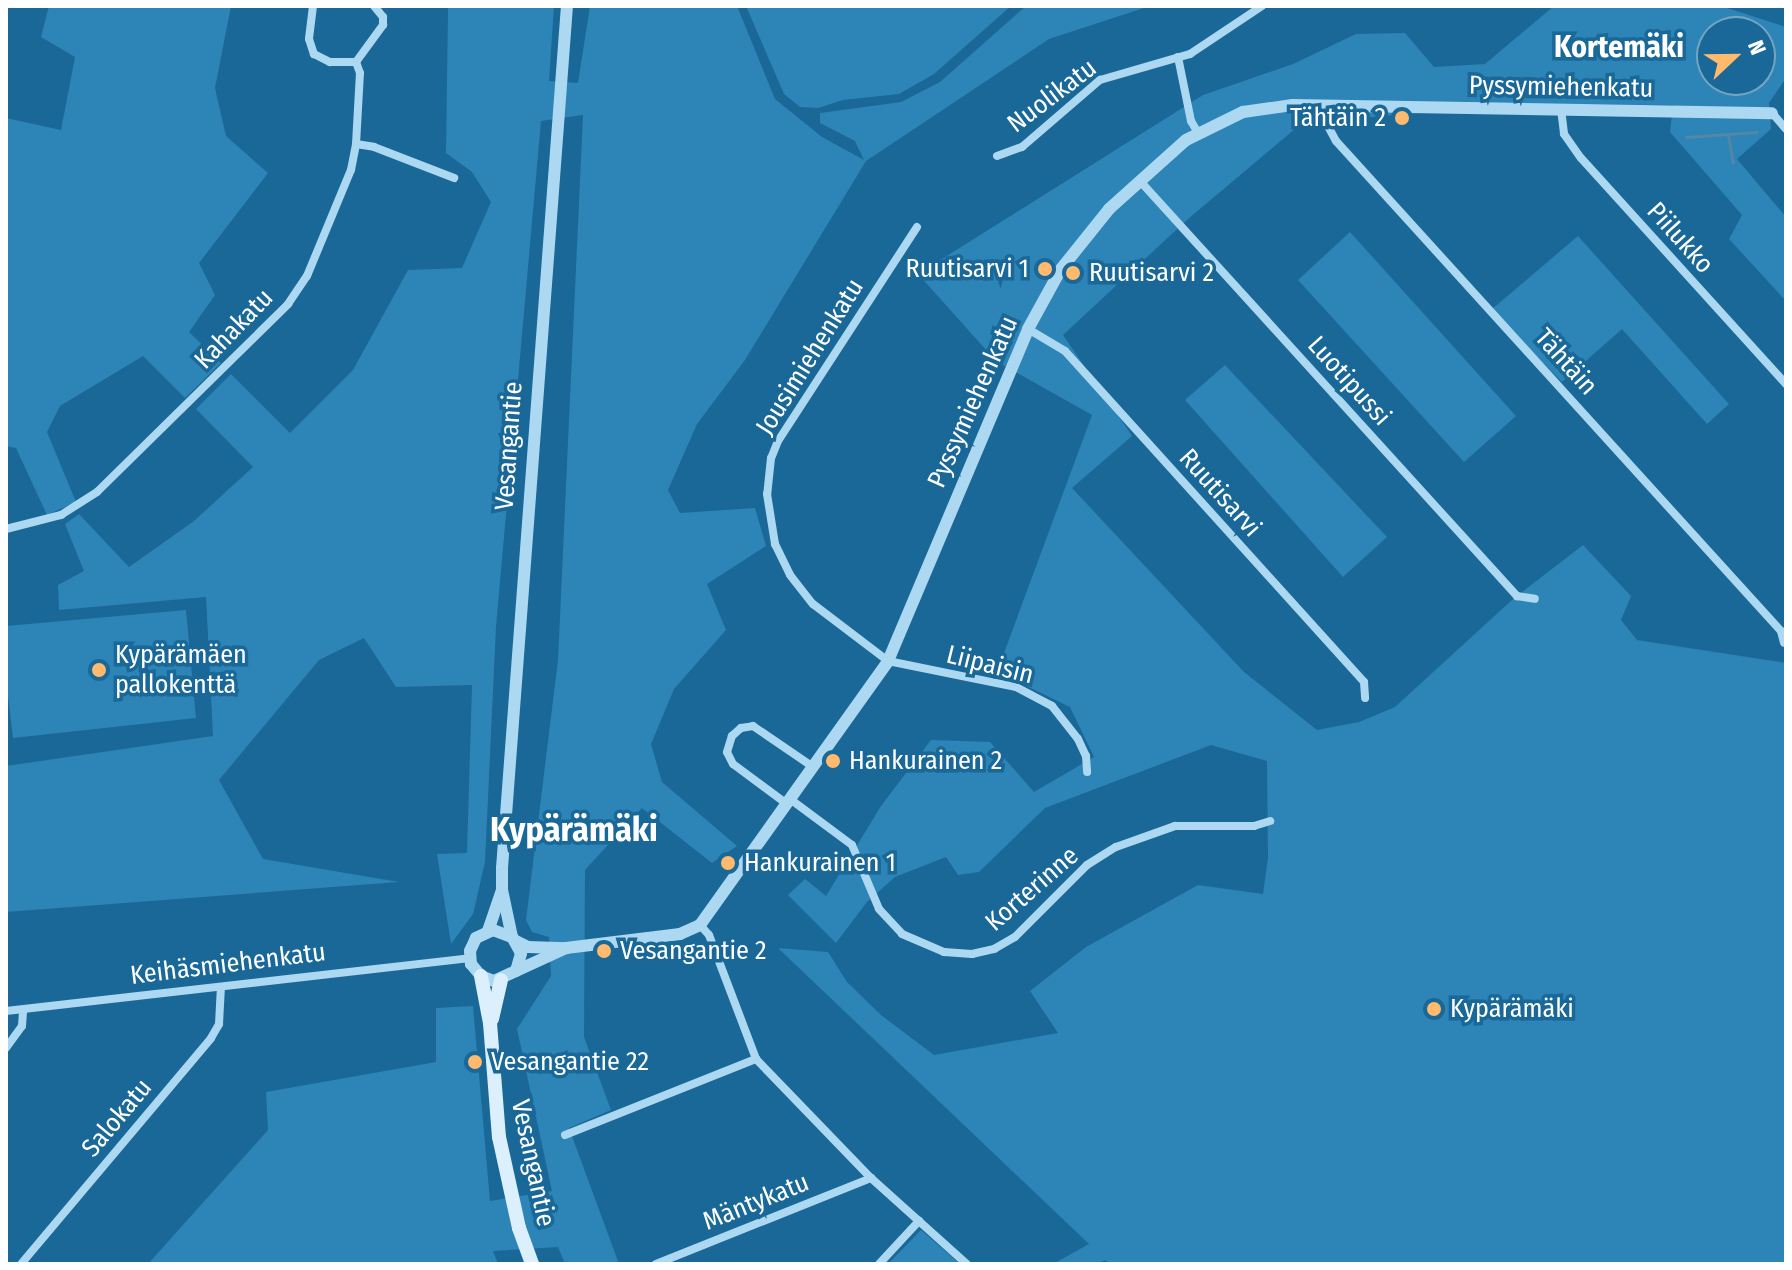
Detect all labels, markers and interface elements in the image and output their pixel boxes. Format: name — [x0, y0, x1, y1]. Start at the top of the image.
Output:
north arrow — [1696, 16, 1776, 96]
district label: Kortemäki — [1554, 29, 1684, 65]
text: N — [1742, 36, 1772, 59]
street label: Nuolikatu — [1001, 53, 1103, 139]
street label: Pyssymiehenkatu — [1469, 70, 1653, 104]
place label: Tähtäin 2 — [1290, 102, 1386, 134]
marker: Tähtäin 2 — [1393, 109, 1411, 127]
street label: Piilukko — [1640, 196, 1720, 280]
place label: Ruutisarvi 1 — [905, 253, 1029, 285]
place label: Ruutisarvi 2 — [1089, 257, 1214, 289]
marker: Ruutisarvi 1 — [1036, 260, 1054, 278]
marker: Ruutisarvi 2 — [1064, 264, 1082, 282]
street label: Jousimiehenkatu — [750, 273, 870, 441]
street label: Kahakatu — [188, 282, 280, 376]
street label: Pyssymiehenkatu — [921, 311, 1025, 493]
street label: Tähtäin — [1528, 322, 1604, 402]
street label: Luotipussi — [1301, 330, 1397, 432]
street label: Vesangantie — [489, 381, 529, 511]
street label: Ruutisarvi — [1173, 443, 1267, 543]
place label: Kypärämäen pallokenttä — [115, 639, 247, 700]
street label: Liipaisin — [943, 639, 1037, 691]
marker: Kypärämäen pallokenttä — [90, 661, 108, 679]
place label: Hankurainen 2 — [849, 745, 1002, 777]
marker: Hankurainen 2 — [824, 752, 842, 770]
district label: Kypärämäki — [490, 810, 658, 850]
street label: Korterinne — [979, 840, 1085, 938]
place label: Hankurainen 1 — [744, 847, 896, 879]
marker: Hankurainen 1 — [719, 854, 737, 872]
place label: Vesangantie 2 — [620, 935, 766, 967]
street label: Keihäsmiehenkatu — [129, 937, 327, 991]
marker: Vesangantie 2 — [595, 942, 613, 960]
place label: Kypärämäki — [1450, 993, 1574, 1025]
marker: Kypärämäki — [1425, 1000, 1443, 1018]
place label: Vesangantie 22 — [491, 1046, 649, 1078]
marker: Vesangantie 22 — [466, 1053, 484, 1071]
street label: Salokatu — [75, 1073, 159, 1163]
street label: Vesangantie — [504, 1097, 562, 1229]
street label: Mäntykatu — [698, 1167, 814, 1237]

